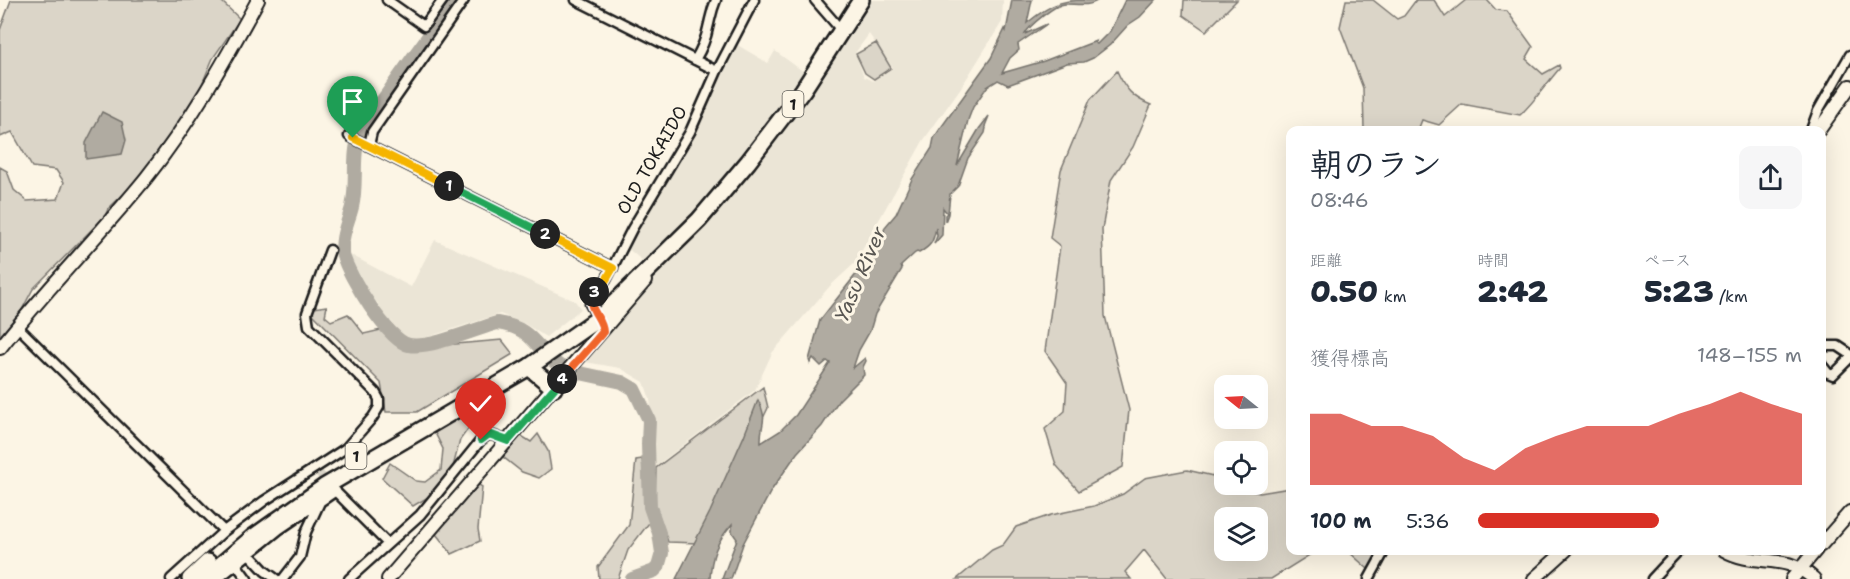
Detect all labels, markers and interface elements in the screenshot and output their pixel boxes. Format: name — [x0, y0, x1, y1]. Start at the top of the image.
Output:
pin — [327, 76, 378, 138]
icon: arrive — [336, 85, 369, 118]
road number: 1 — [782, 91, 804, 117]
street label: OLD TOKAIDO — [611, 101, 693, 219]
text: 朝のラン — [1310, 142, 1442, 187]
button: share — [1739, 146, 1802, 209]
pin: 1 — [434, 171, 464, 201]
text: 1 — [445, 175, 453, 196]
text: 08:46 — [1310, 187, 1369, 213]
pin: 2 — [530, 219, 560, 249]
water label: Yasu River — [828, 222, 892, 326]
text: 2 — [539, 223, 551, 244]
text: 距離 — [1310, 250, 1342, 271]
text: 時間 — [1477, 250, 1509, 271]
text: ペース — [1644, 250, 1691, 271]
text: 0.50 — [1310, 271, 1378, 312]
text: 2:42 — [1477, 271, 1548, 312]
text: 5:23 — [1644, 271, 1714, 312]
pin: 3 — [579, 277, 609, 307]
text: 3 — [588, 281, 600, 302]
text: km — [1378, 286, 1406, 307]
text: /km — [1714, 286, 1748, 307]
text: 148–155 m — [1697, 342, 1802, 368]
text: 獲得標高 — [1310, 345, 1390, 371]
pin: 4 — [547, 364, 577, 394]
text: 4 — [556, 368, 568, 389]
north arrow — [1214, 375, 1268, 429]
map controls — [1214, 375, 1268, 561]
pin — [455, 378, 506, 440]
icon: check — [464, 387, 497, 420]
button: locate — [1214, 441, 1268, 495]
road number: 1 — [346, 443, 366, 469]
button: layers — [1214, 507, 1268, 561]
text: 100 m — [1310, 508, 1372, 534]
text: 5:36 — [1406, 508, 1449, 534]

